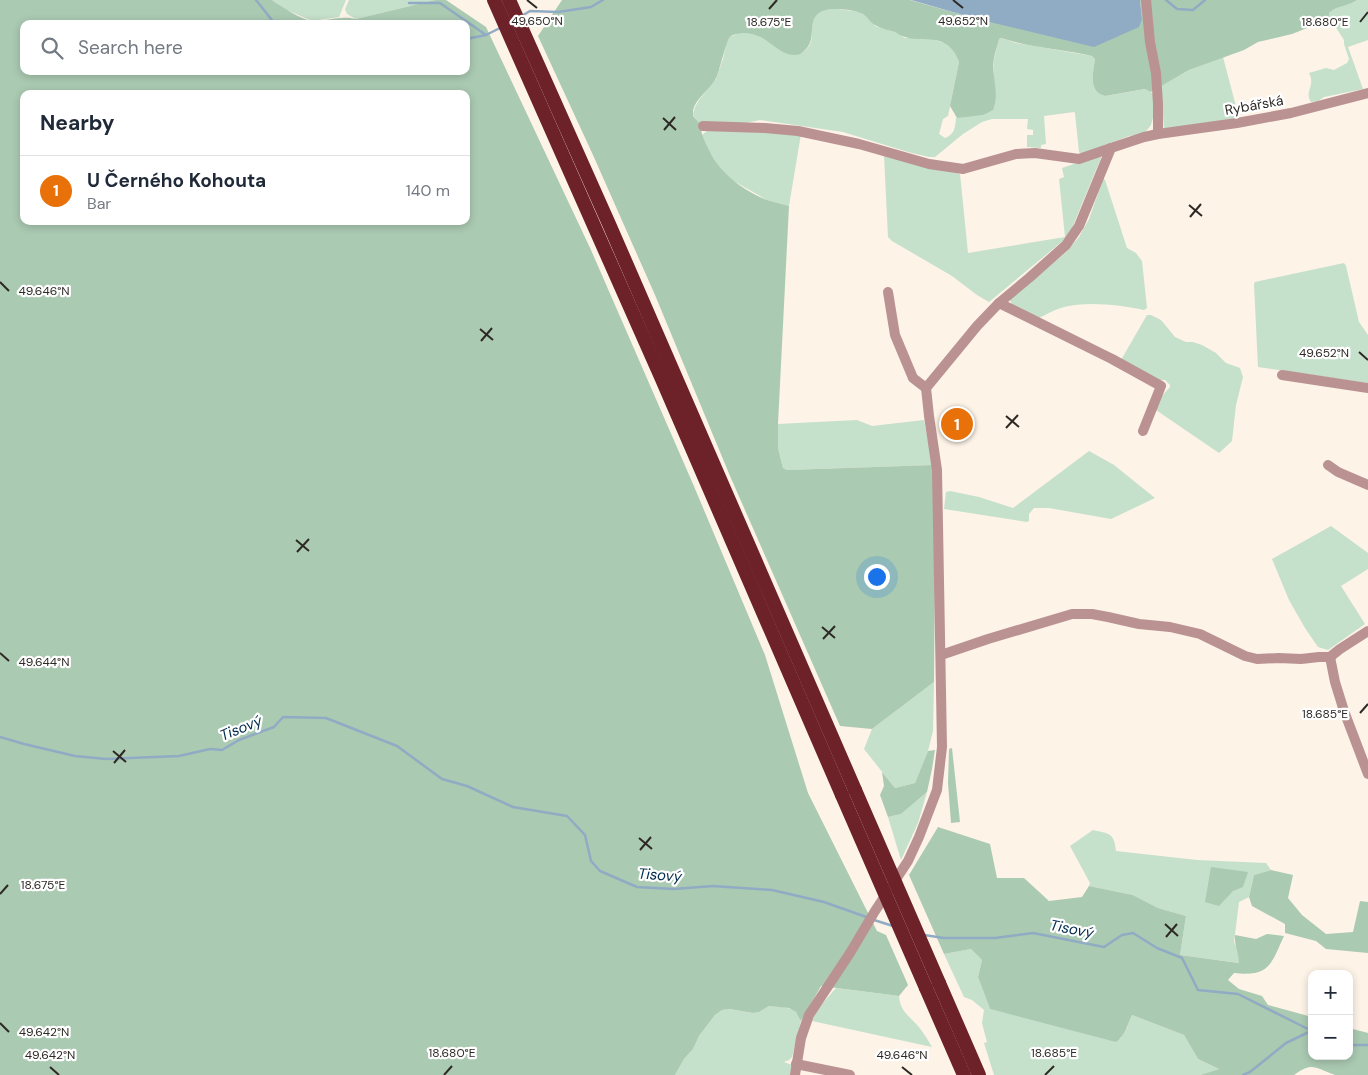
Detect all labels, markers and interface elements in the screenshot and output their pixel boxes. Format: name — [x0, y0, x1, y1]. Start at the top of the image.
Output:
text: 49.650°N — [511, 13, 563, 29]
text: 49.652°N — [938, 13, 988, 29]
text: 18.675°E — [747, 14, 791, 30]
text: 18.680°E — [1302, 14, 1349, 30]
search box — [20, 20, 470, 75]
icon: search — [38, 34, 66, 62]
text: Search here — [78, 35, 183, 60]
street label: Rybářská — [1223, 91, 1285, 119]
text: Nearby — [40, 109, 114, 137]
text: U Černého Kohouta — [87, 168, 266, 193]
text: 1 — [53, 180, 59, 201]
text: 140 m — [406, 180, 450, 201]
text: Bar — [87, 193, 111, 214]
text: 49.646°N — [18, 283, 70, 299]
text: 49.652°N — [1299, 345, 1349, 361]
pin: 1 — [941, 405, 973, 443]
your location — [864, 564, 890, 590]
text: 49.644°N — [19, 654, 70, 670]
text: 18.685°E — [1302, 706, 1348, 722]
water label: Tisový — [217, 710, 266, 746]
water label: Tisový — [637, 863, 683, 887]
text: 18.675°E — [21, 877, 65, 893]
water label: Tisový — [1048, 915, 1096, 943]
map controls — [1308, 970, 1353, 1060]
button: + — [1308, 970, 1353, 1015]
button: − — [1308, 1015, 1353, 1060]
text: 49.642°N — [19, 1024, 69, 1040]
text: 18.680°E — [429, 1045, 476, 1061]
text: 18.685°E — [1031, 1045, 1077, 1061]
text: 49.642°N — [25, 1047, 75, 1063]
text: 49.646°N — [876, 1047, 928, 1063]

